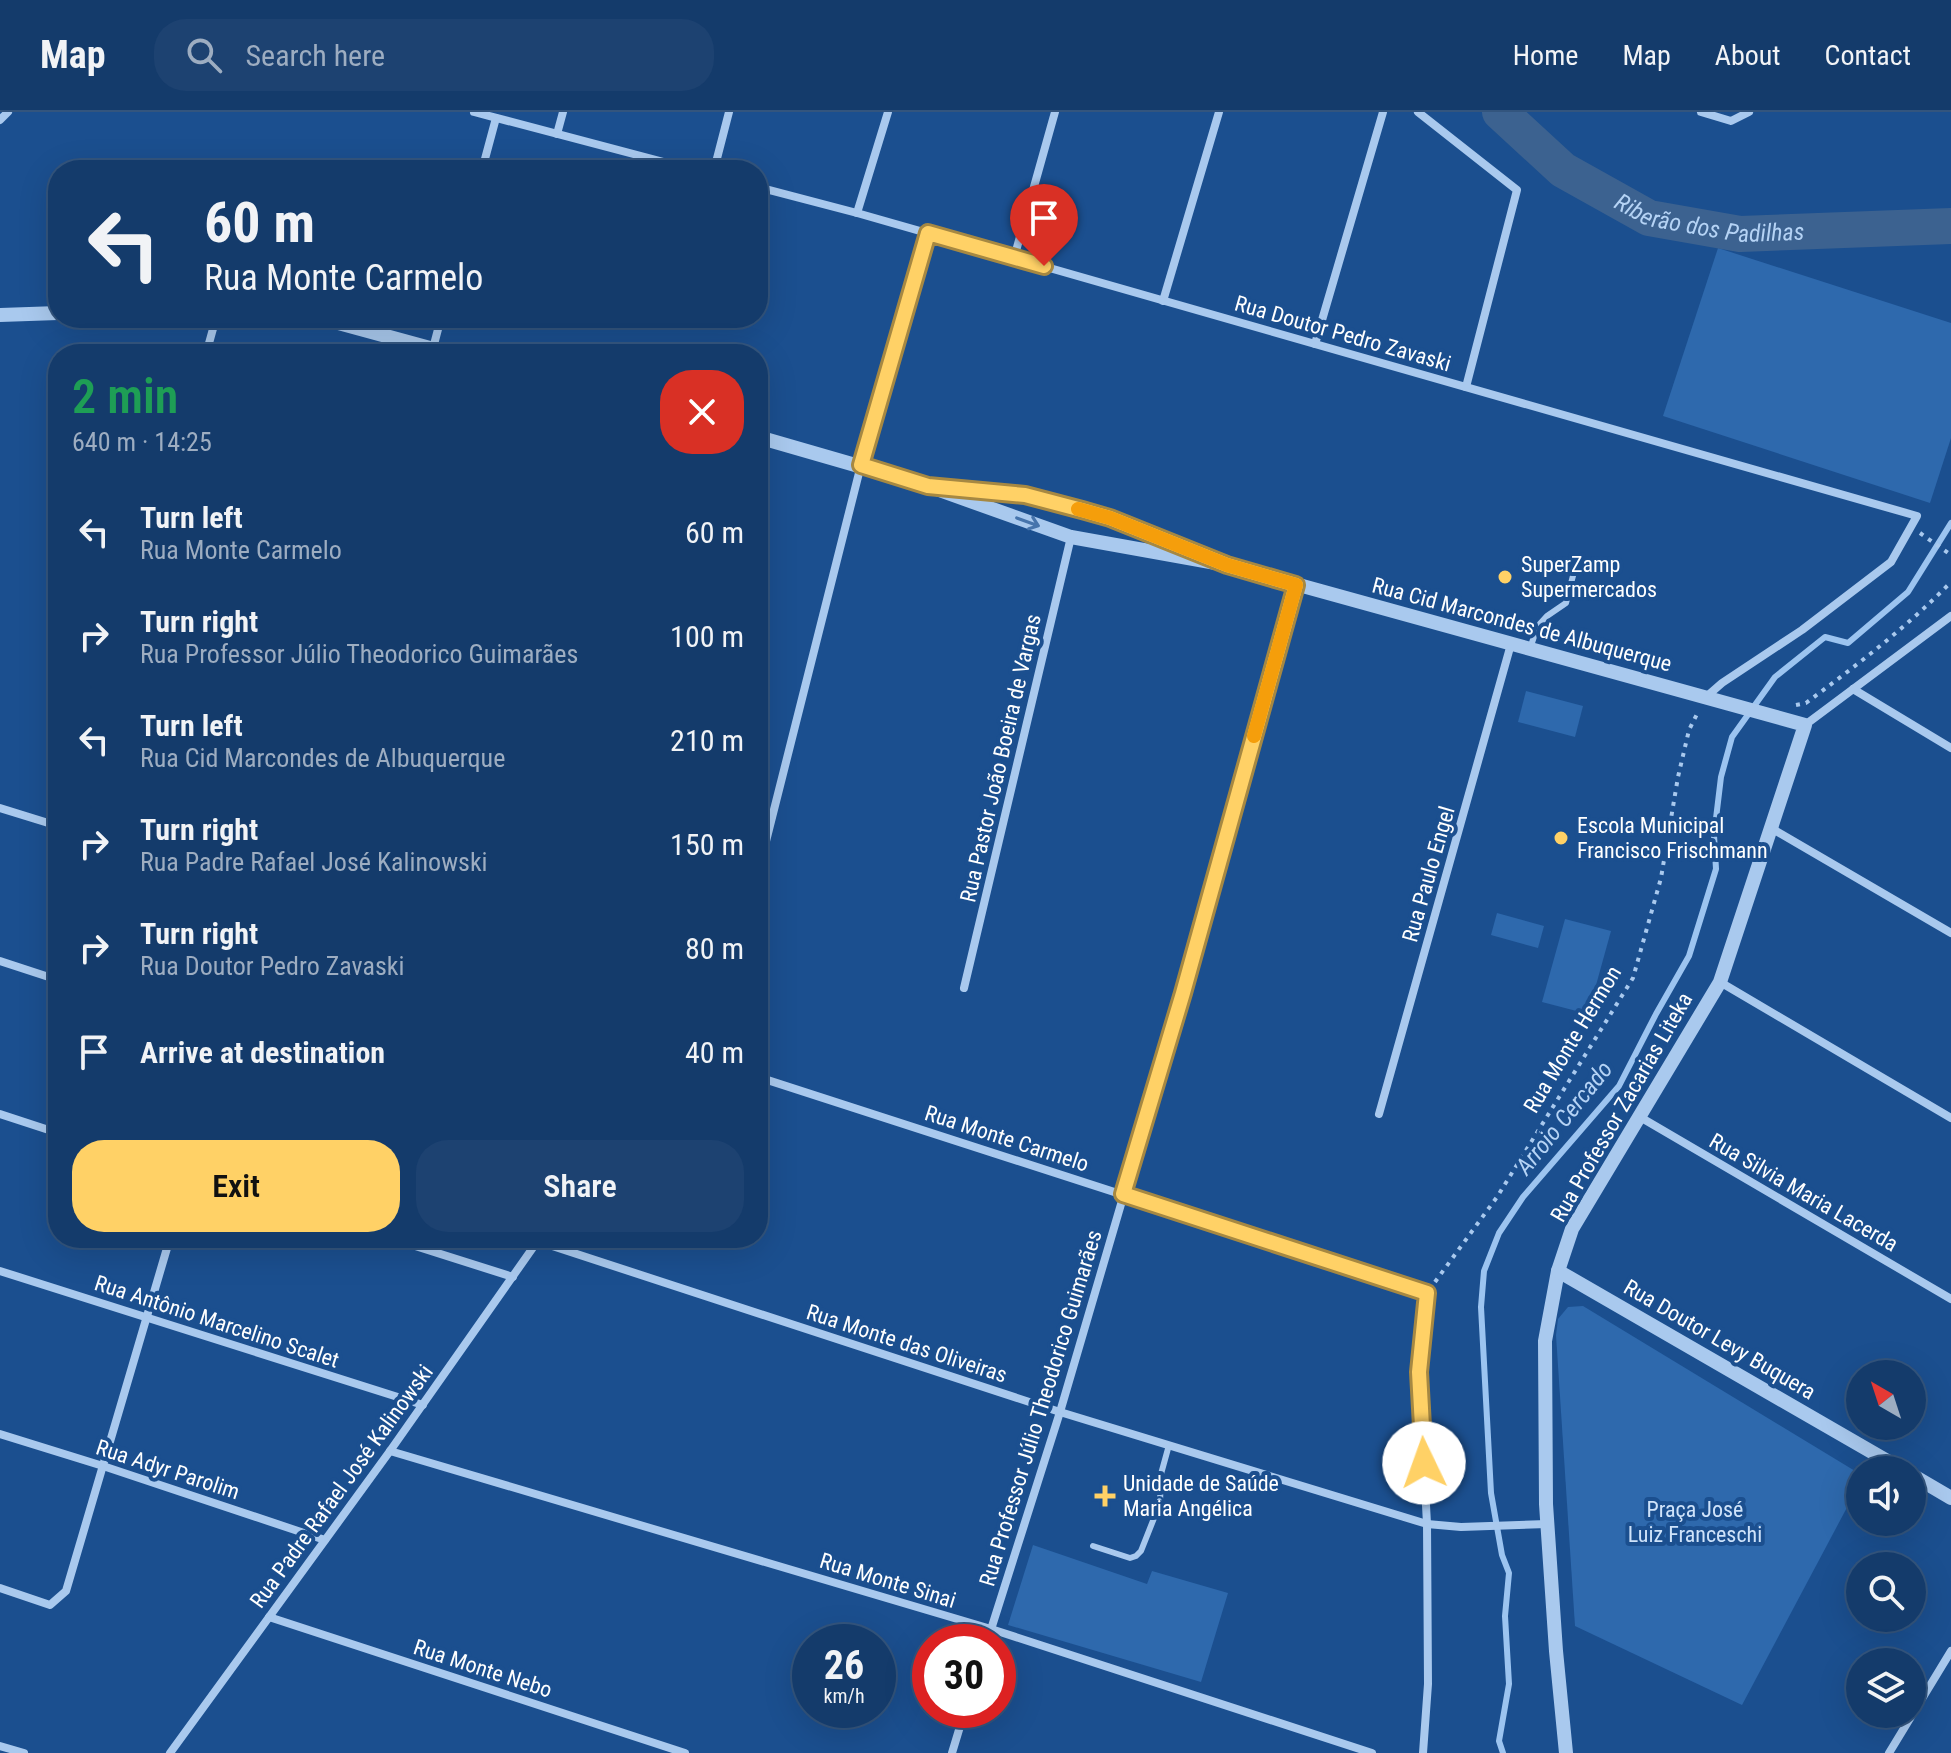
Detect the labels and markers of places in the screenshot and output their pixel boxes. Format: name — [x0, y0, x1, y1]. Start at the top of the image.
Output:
pin — [1010, 184, 1078, 266]
place label: SuperZamp Supermercados — [1521, 552, 1657, 602]
marker: SuperZamp Supermercados — [1496, 568, 1514, 586]
place label: Escola Municipal Francisco Frischmann — [1577, 813, 1768, 863]
marker: Escola Municipal Francisco Frischmann — [1552, 829, 1570, 847]
place label: Unidade de Saúde Maria Angélica — [1123, 1471, 1279, 1521]
marker: Unidade de Saúde Maria Angélica — [1094, 1485, 1116, 1507]

